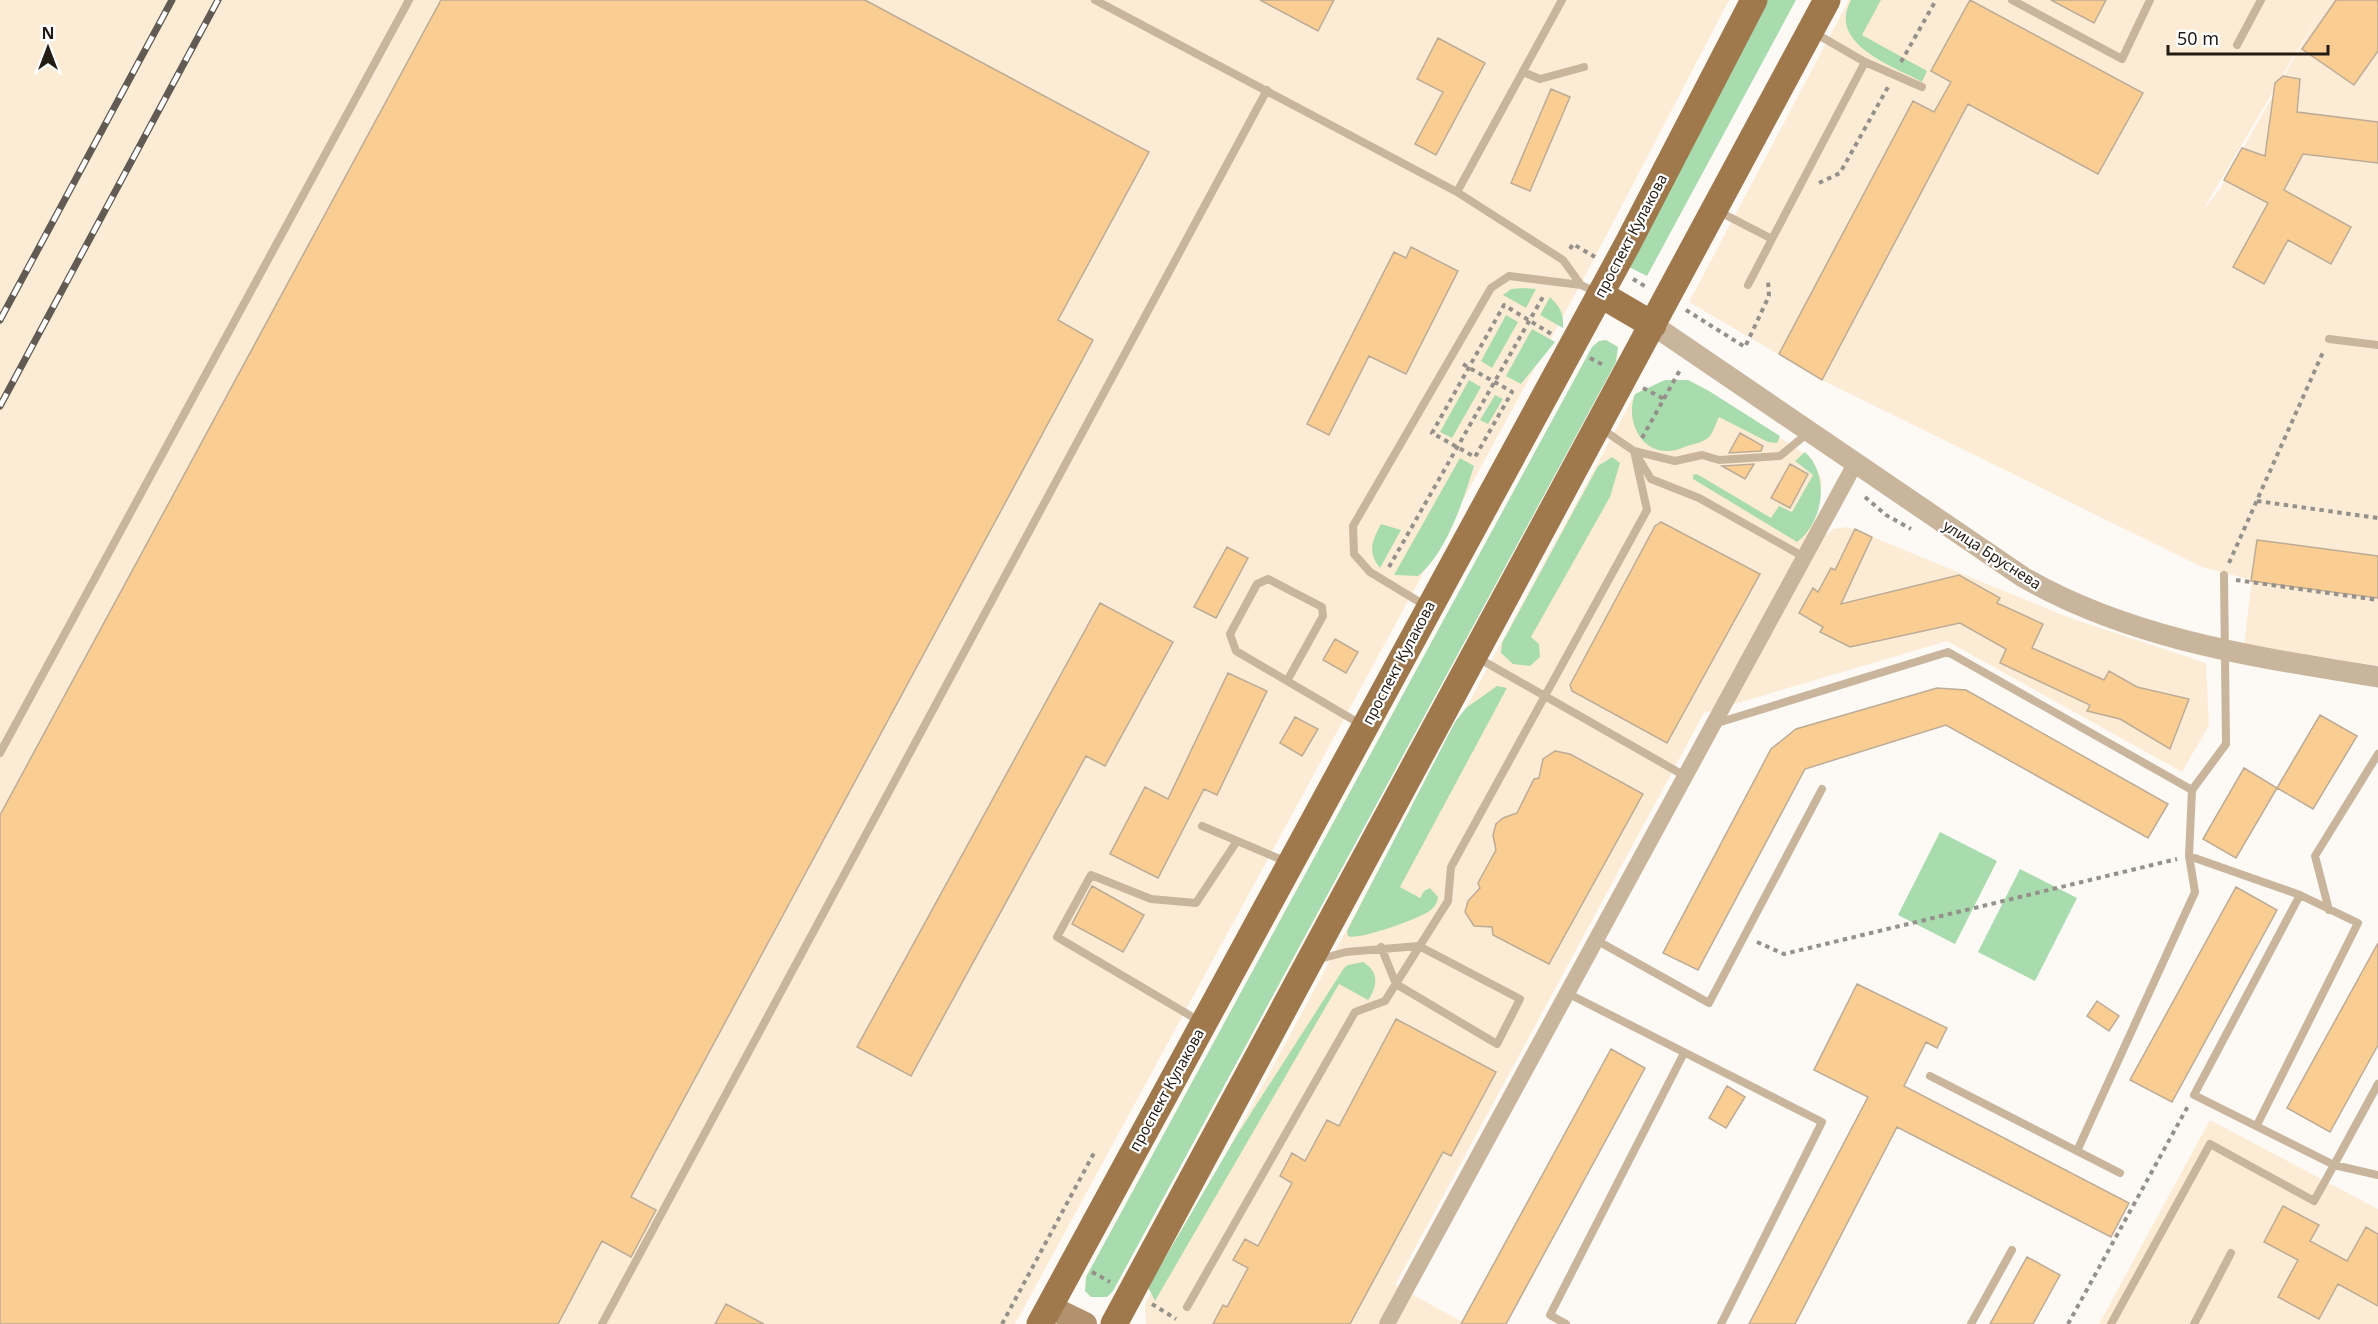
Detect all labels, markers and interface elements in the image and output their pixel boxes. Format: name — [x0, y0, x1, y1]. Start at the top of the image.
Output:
north arrow — [18, 18, 78, 78]
scale bar — [2168, 18, 2328, 56]
text: N — [41, 22, 55, 44]
text: 50 m — [2177, 26, 2219, 50]
street label: проспект Кулакова — [1589, 170, 1671, 301]
street label: улица Бруснева — [1940, 515, 2045, 593]
street label: проспект Кулакова — [1357, 597, 1439, 728]
street label: проспект Кулакова — [1124, 1025, 1208, 1154]

